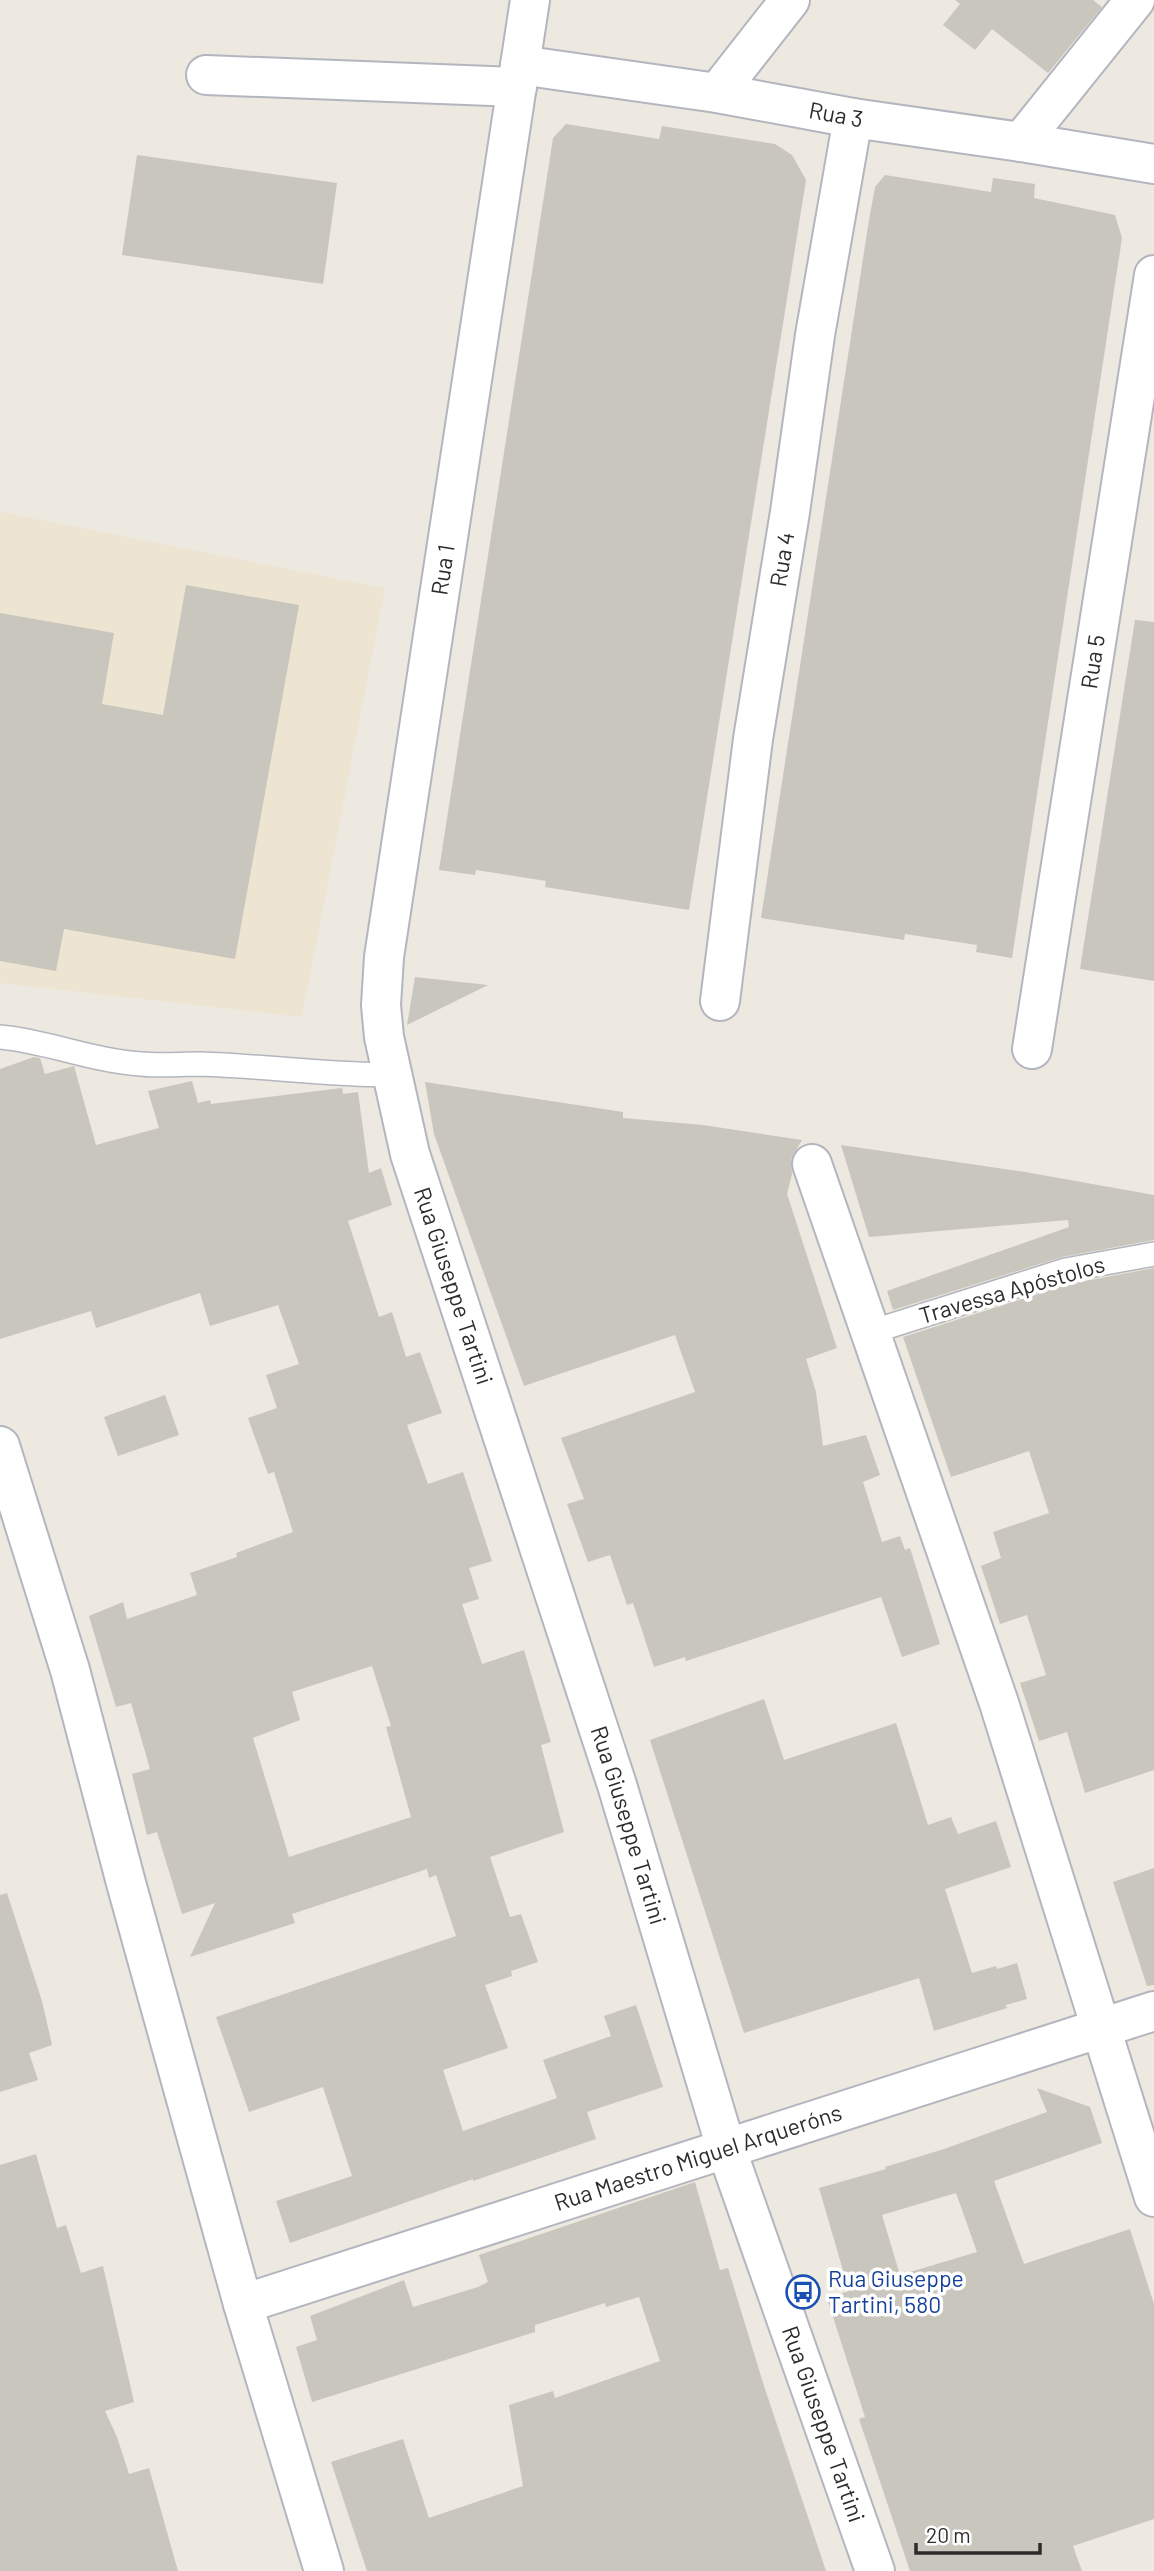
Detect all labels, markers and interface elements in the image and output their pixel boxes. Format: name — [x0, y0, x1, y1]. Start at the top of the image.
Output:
street label: Rua 3 — [807, 95, 865, 132]
street label: Rua 4 — [763, 530, 800, 589]
street label: Rua 1 — [424, 543, 460, 597]
street label: Rua 5 — [1074, 632, 1110, 691]
street label: Rua Giuseppe Tartini — [409, 1183, 500, 1388]
street label: Travessa Apóstolos — [916, 1249, 1108, 1329]
street label: Rua Giuseppe Tartini — [586, 1722, 673, 1928]
street label: Rua Maestro Miguel Arqueróns — [550, 2097, 845, 2216]
place label: Rua Giuseppe Tartini, 580 — [828, 2264, 964, 2318]
bus stop icon: Rua Giuseppe Tartini, 580 — [784, 2273, 822, 2311]
street label: Rua Giuseppe Tartini — [777, 2322, 872, 2526]
scale bar — [916, 2512, 1040, 2556]
text: 20 m — [926, 2522, 971, 2547]

